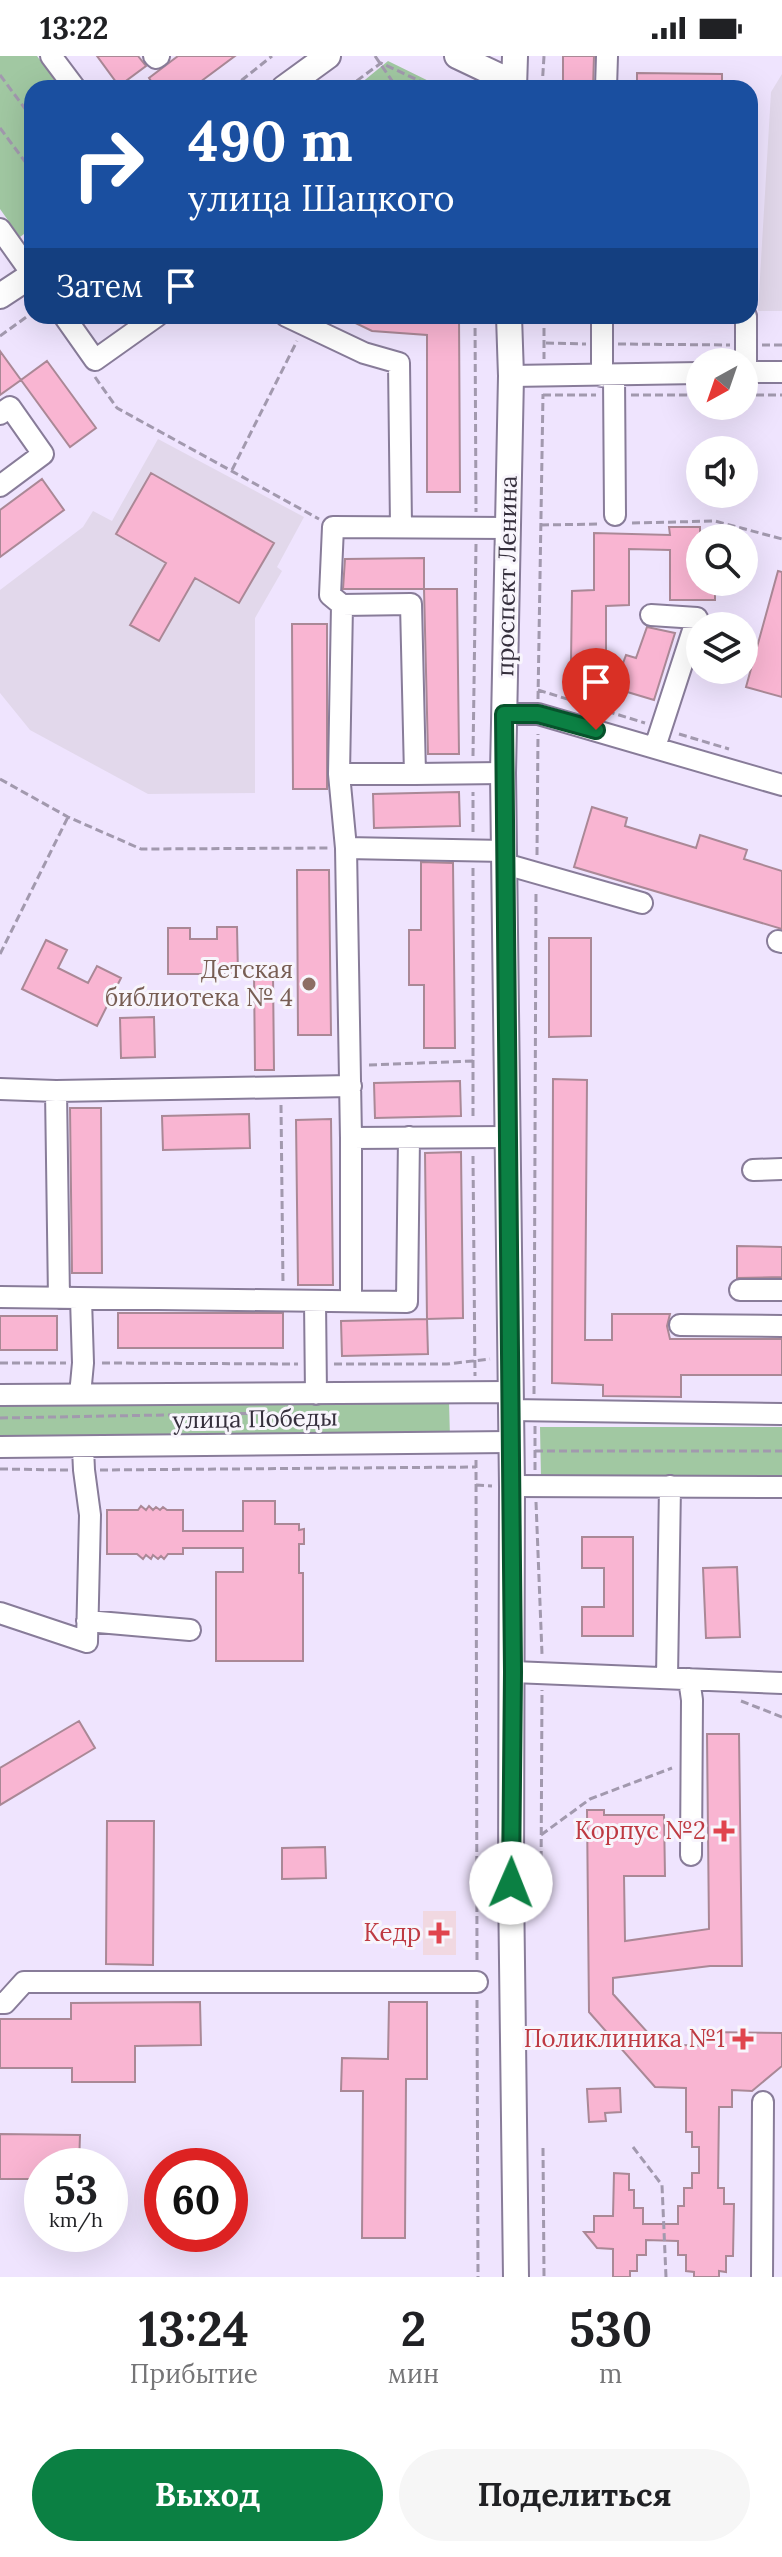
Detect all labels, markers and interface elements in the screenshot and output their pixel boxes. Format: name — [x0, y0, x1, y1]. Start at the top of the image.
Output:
text: 13:22 — [40, 9, 108, 47]
text: 490 m — [188, 105, 353, 176]
icon: right — [56, 112, 160, 216]
text: улица Шацкого — [188, 175, 455, 221]
icon: arrive — [159, 264, 203, 308]
text: Затем — [56, 267, 143, 305]
north arrow — [686, 348, 758, 420]
map controls — [686, 348, 758, 684]
button: sound — [686, 436, 758, 508]
street label: проспект Ленина — [489, 475, 524, 677]
button: search — [686, 524, 758, 596]
button: layers — [686, 612, 758, 684]
pin — [562, 648, 630, 730]
icon: arrive — [574, 660, 618, 704]
place label: Детская библиотека № 4 — [105, 954, 293, 1013]
marker: Детская библиотека № 4 — [300, 975, 318, 993]
street label: улица Победы — [172, 1402, 338, 1435]
place label: Корпус №2 — [575, 1815, 706, 1846]
marker: Корпус №2 — [713, 1820, 735, 1842]
position arrow — [469, 1841, 553, 1925]
place label: Кедр — [363, 1917, 421, 1948]
marker: Кедр — [428, 1922, 450, 1944]
place label: Поликлиника №1 — [524, 2023, 725, 2054]
marker: Поликлиника №1 — [732, 2028, 754, 2050]
speed limit sign: 60 — [144, 2148, 248, 2252]
text: 53 — [54, 2164, 98, 2215]
text: km/h — [49, 2207, 103, 2232]
text: 13:24 — [139, 2298, 249, 2359]
text: 2 — [401, 2298, 426, 2359]
text: 530 — [569, 2298, 652, 2359]
text: Прибытие — [130, 2357, 258, 2390]
text: мин — [388, 2357, 439, 2390]
text: m — [599, 2357, 622, 2390]
button: Выход — [32, 2449, 383, 2541]
button: Поделиться — [399, 2449, 750, 2541]

